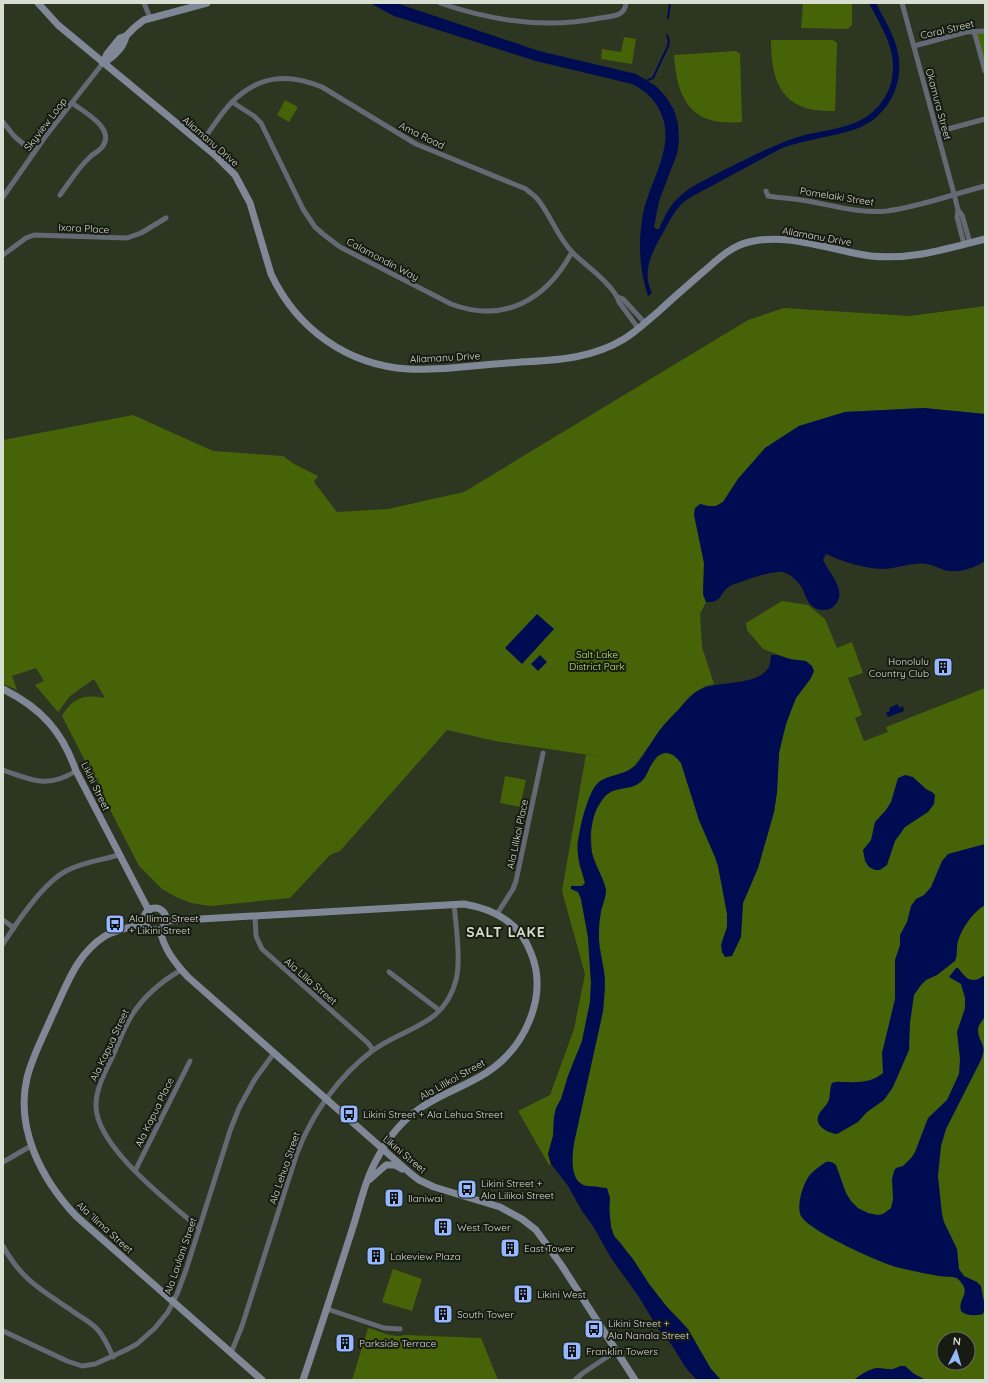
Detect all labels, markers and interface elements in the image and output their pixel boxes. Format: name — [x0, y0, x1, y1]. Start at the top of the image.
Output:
street label: Coral Street — [919, 17, 976, 42]
street label: Okamura Street — [923, 67, 954, 142]
street label: Skyview Loop — [21, 95, 70, 154]
street label: Aliamanu Drive — [180, 113, 242, 170]
street label: Ama Road — [397, 119, 447, 152]
street label: Pomelaiki Street — [799, 184, 875, 209]
street label: Ixora Place — [58, 221, 110, 236]
street label: Aliamanu Drive — [781, 224, 853, 249]
street label: Calamondin Way — [344, 235, 421, 284]
street label: Aliamanu Drive — [410, 349, 481, 366]
park label: Salt Lake District Park — [569, 648, 625, 673]
place label: Honolulu Country Club — [869, 655, 929, 680]
building icon: Honolulu Country Club — [932, 656, 954, 678]
street label: Likini Street — [78, 760, 113, 813]
street label: Ala Lilikoi Place — [504, 798, 531, 870]
place label: Ala Ilima Street + Likini Street — [129, 912, 199, 937]
bus stop icon: Ala Ilima Street + Likini Street — [104, 913, 126, 935]
district label: SALT LAKE — [466, 923, 546, 941]
street label: Ala Līlia Street — [282, 955, 340, 1008]
street label: Ala Kapua Street — [87, 1006, 132, 1083]
street label: Ala Lilikoi Street — [417, 1056, 488, 1103]
street label: Ala Kapua Place — [132, 1075, 177, 1149]
bus stop icon: Likini Street + Ala Lehua Street — [338, 1103, 360, 1125]
place label: Likini Street + Ala Lehua Street — [363, 1108, 504, 1121]
street label: Ala Lehua Street — [266, 1130, 303, 1206]
street label: Likini Street — [380, 1132, 430, 1177]
place label: Likini Street + Ala Lilikoi Street — [481, 1177, 554, 1202]
bus stop icon: Likini Street + Ala Lilikoi Street — [456, 1178, 478, 1200]
building icon: Ilaniwai — [383, 1187, 405, 1209]
place label: Ilaniwai — [408, 1192, 443, 1205]
street label: Ala ʻIlima Street — [74, 1199, 136, 1257]
street label: Ala Laulani Street — [161, 1215, 200, 1297]
building icon: West Tower — [432, 1216, 454, 1238]
place label: West Tower — [457, 1221, 511, 1234]
building icon: East Tower — [499, 1237, 521, 1259]
place label: East Tower — [524, 1242, 575, 1255]
building icon: Lakeview Plaza — [365, 1245, 387, 1267]
place label: Lakeview Plaza — [390, 1250, 461, 1263]
building icon: Likini West — [512, 1283, 534, 1305]
place label: Likini West — [537, 1288, 586, 1301]
building icon: South Tower — [432, 1303, 454, 1325]
place label: South Tower — [457, 1308, 514, 1321]
place label: Likini Street + Ala Nanala Street — [608, 1317, 690, 1342]
bus stop icon: Likini Street + Ala Nanala Street — [583, 1318, 605, 1340]
north arrow — [936, 1331, 976, 1371]
building icon: Parkside Terrace — [334, 1332, 356, 1354]
text: N — [952, 1334, 962, 1348]
place label: Parkside Terrace — [359, 1337, 437, 1350]
building icon: Franklin Towers — [561, 1340, 583, 1362]
place label: Franklin Towers — [586, 1345, 658, 1358]

